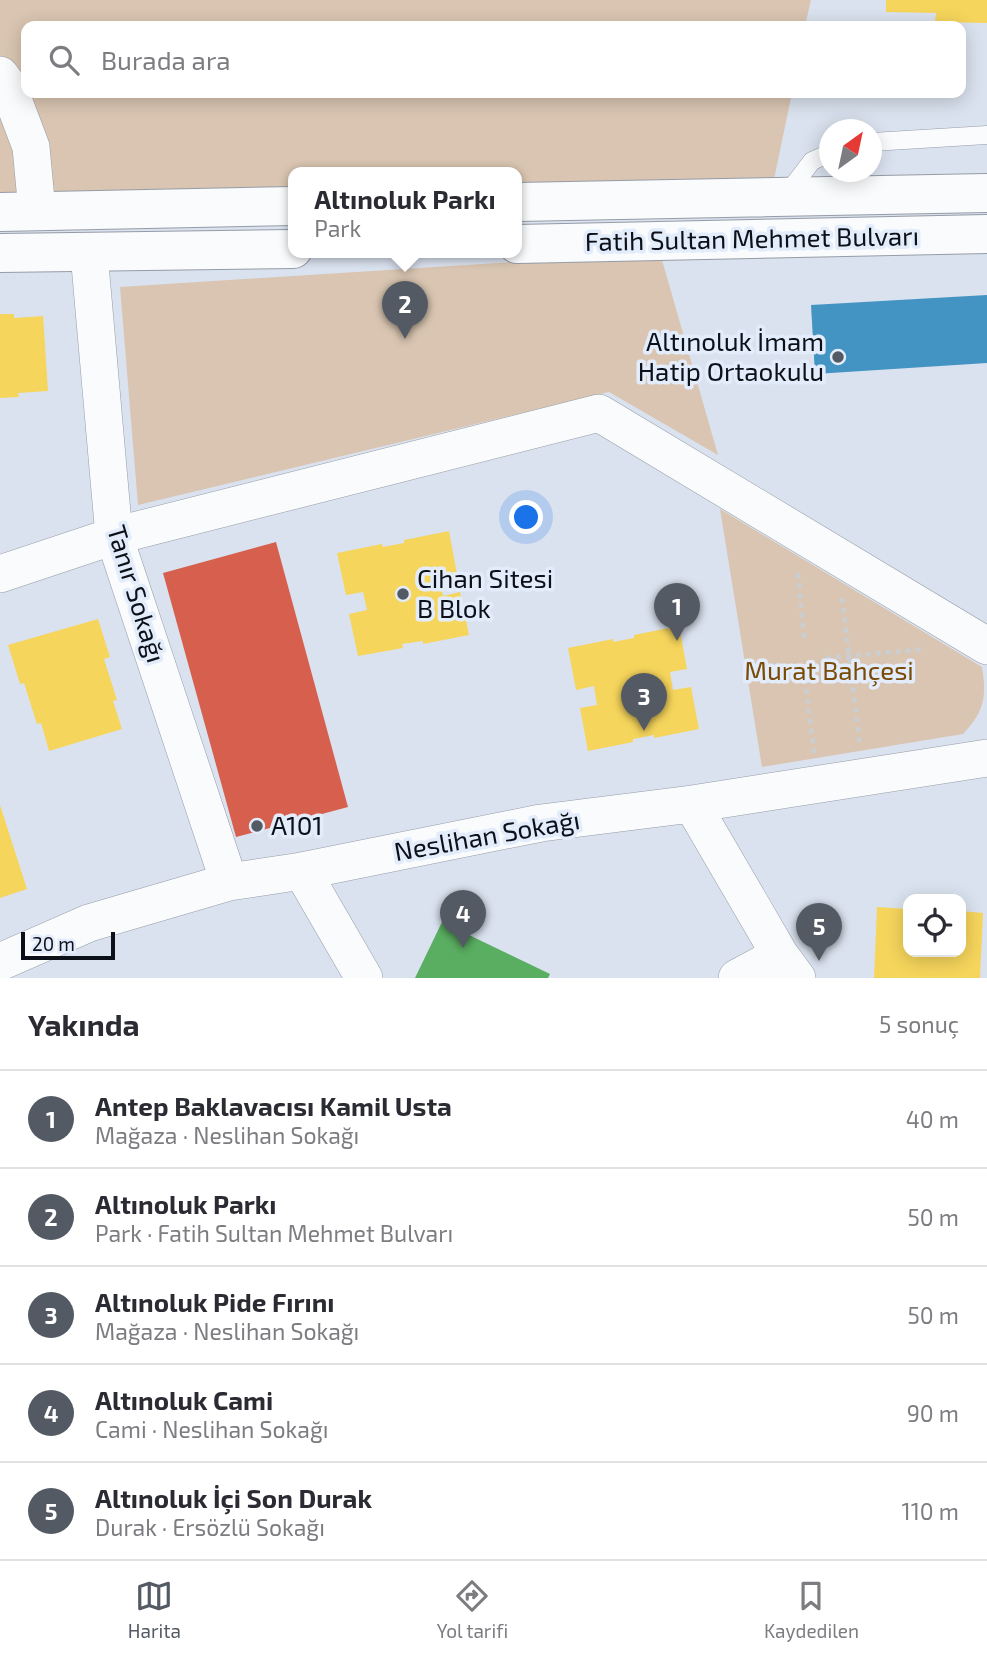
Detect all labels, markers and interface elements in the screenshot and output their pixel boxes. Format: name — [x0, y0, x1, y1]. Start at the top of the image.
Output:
search box — [21, 21, 966, 98]
icon: search — [45, 41, 83, 79]
text: Burada ara — [101, 44, 231, 75]
north arrow — [819, 119, 882, 182]
popup — [288, 167, 522, 258]
text: Altınoluk Parkı — [314, 183, 496, 214]
text: Park — [314, 214, 361, 242]
street label: Fatih Sultan Mehmet Bulvarı — [585, 219, 919, 256]
pin: 2 — [382, 281, 428, 339]
place label: Altınoluk İmam Hatip Ortaokulu — [638, 325, 824, 386]
marker: Altınoluk İmam Hatip Ortaokulu — [830, 349, 846, 365]
your location — [509, 500, 543, 534]
street label: Tanır Sokağı — [102, 521, 173, 666]
place label: Cihan Sitesi B Blok — [417, 562, 553, 623]
pin: 1 — [654, 583, 700, 641]
marker: Cihan Sitesi B Blok — [395, 586, 411, 602]
park label: Murat Bahçesi — [744, 654, 914, 687]
pin: 3 — [621, 673, 667, 731]
street label: Neslihan Sokağı — [392, 803, 582, 866]
place label: A101 — [271, 809, 323, 840]
marker: A101 — [249, 818, 265, 834]
pin: 4 — [440, 890, 486, 948]
map controls — [903, 894, 966, 957]
button: locate — [903, 894, 966, 957]
pin: 5 — [796, 903, 842, 961]
scale bar — [21, 929, 116, 961]
text: 20 m — [32, 932, 75, 955]
text: Yakında — [28, 1006, 140, 1042]
text: 5 sonuç — [879, 1010, 959, 1038]
text: Antep Baklavacısı Kamil Usta — [95, 1090, 452, 1121]
text: 1 — [46, 1105, 56, 1133]
text: 40 m — [906, 1105, 959, 1133]
text: Mağaza · Neslihan Sokağı — [95, 1121, 359, 1149]
text: Altınoluk Parkı — [95, 1188, 277, 1219]
text: 2 — [44, 1203, 58, 1231]
text: 50 m — [908, 1203, 959, 1231]
text: Park · Fatih Sultan Mehmet Bulvarı — [95, 1219, 453, 1247]
text: Altınoluk Pide Fırını — [95, 1286, 335, 1317]
text: 3 — [44, 1301, 58, 1329]
text: 50 m — [908, 1301, 959, 1329]
text: Mağaza · Neslihan Sokağı — [95, 1317, 359, 1345]
text: Altınoluk Cami — [95, 1384, 273, 1415]
text: 4 — [44, 1399, 58, 1427]
text: 90 m — [907, 1399, 959, 1427]
text: Cami · Neslihan Sokağı — [95, 1415, 328, 1443]
text: Altınoluk İçi Son Durak — [95, 1482, 372, 1513]
text: 5 — [45, 1497, 57, 1525]
text: 110 m — [902, 1497, 959, 1525]
text: Durak · Ersözlü Sokağı — [95, 1513, 325, 1541]
tab: Harita — [128, 1577, 181, 1642]
tab: Yol tarifi — [437, 1577, 508, 1642]
tab: Kaydedilen — [764, 1577, 859, 1642]

